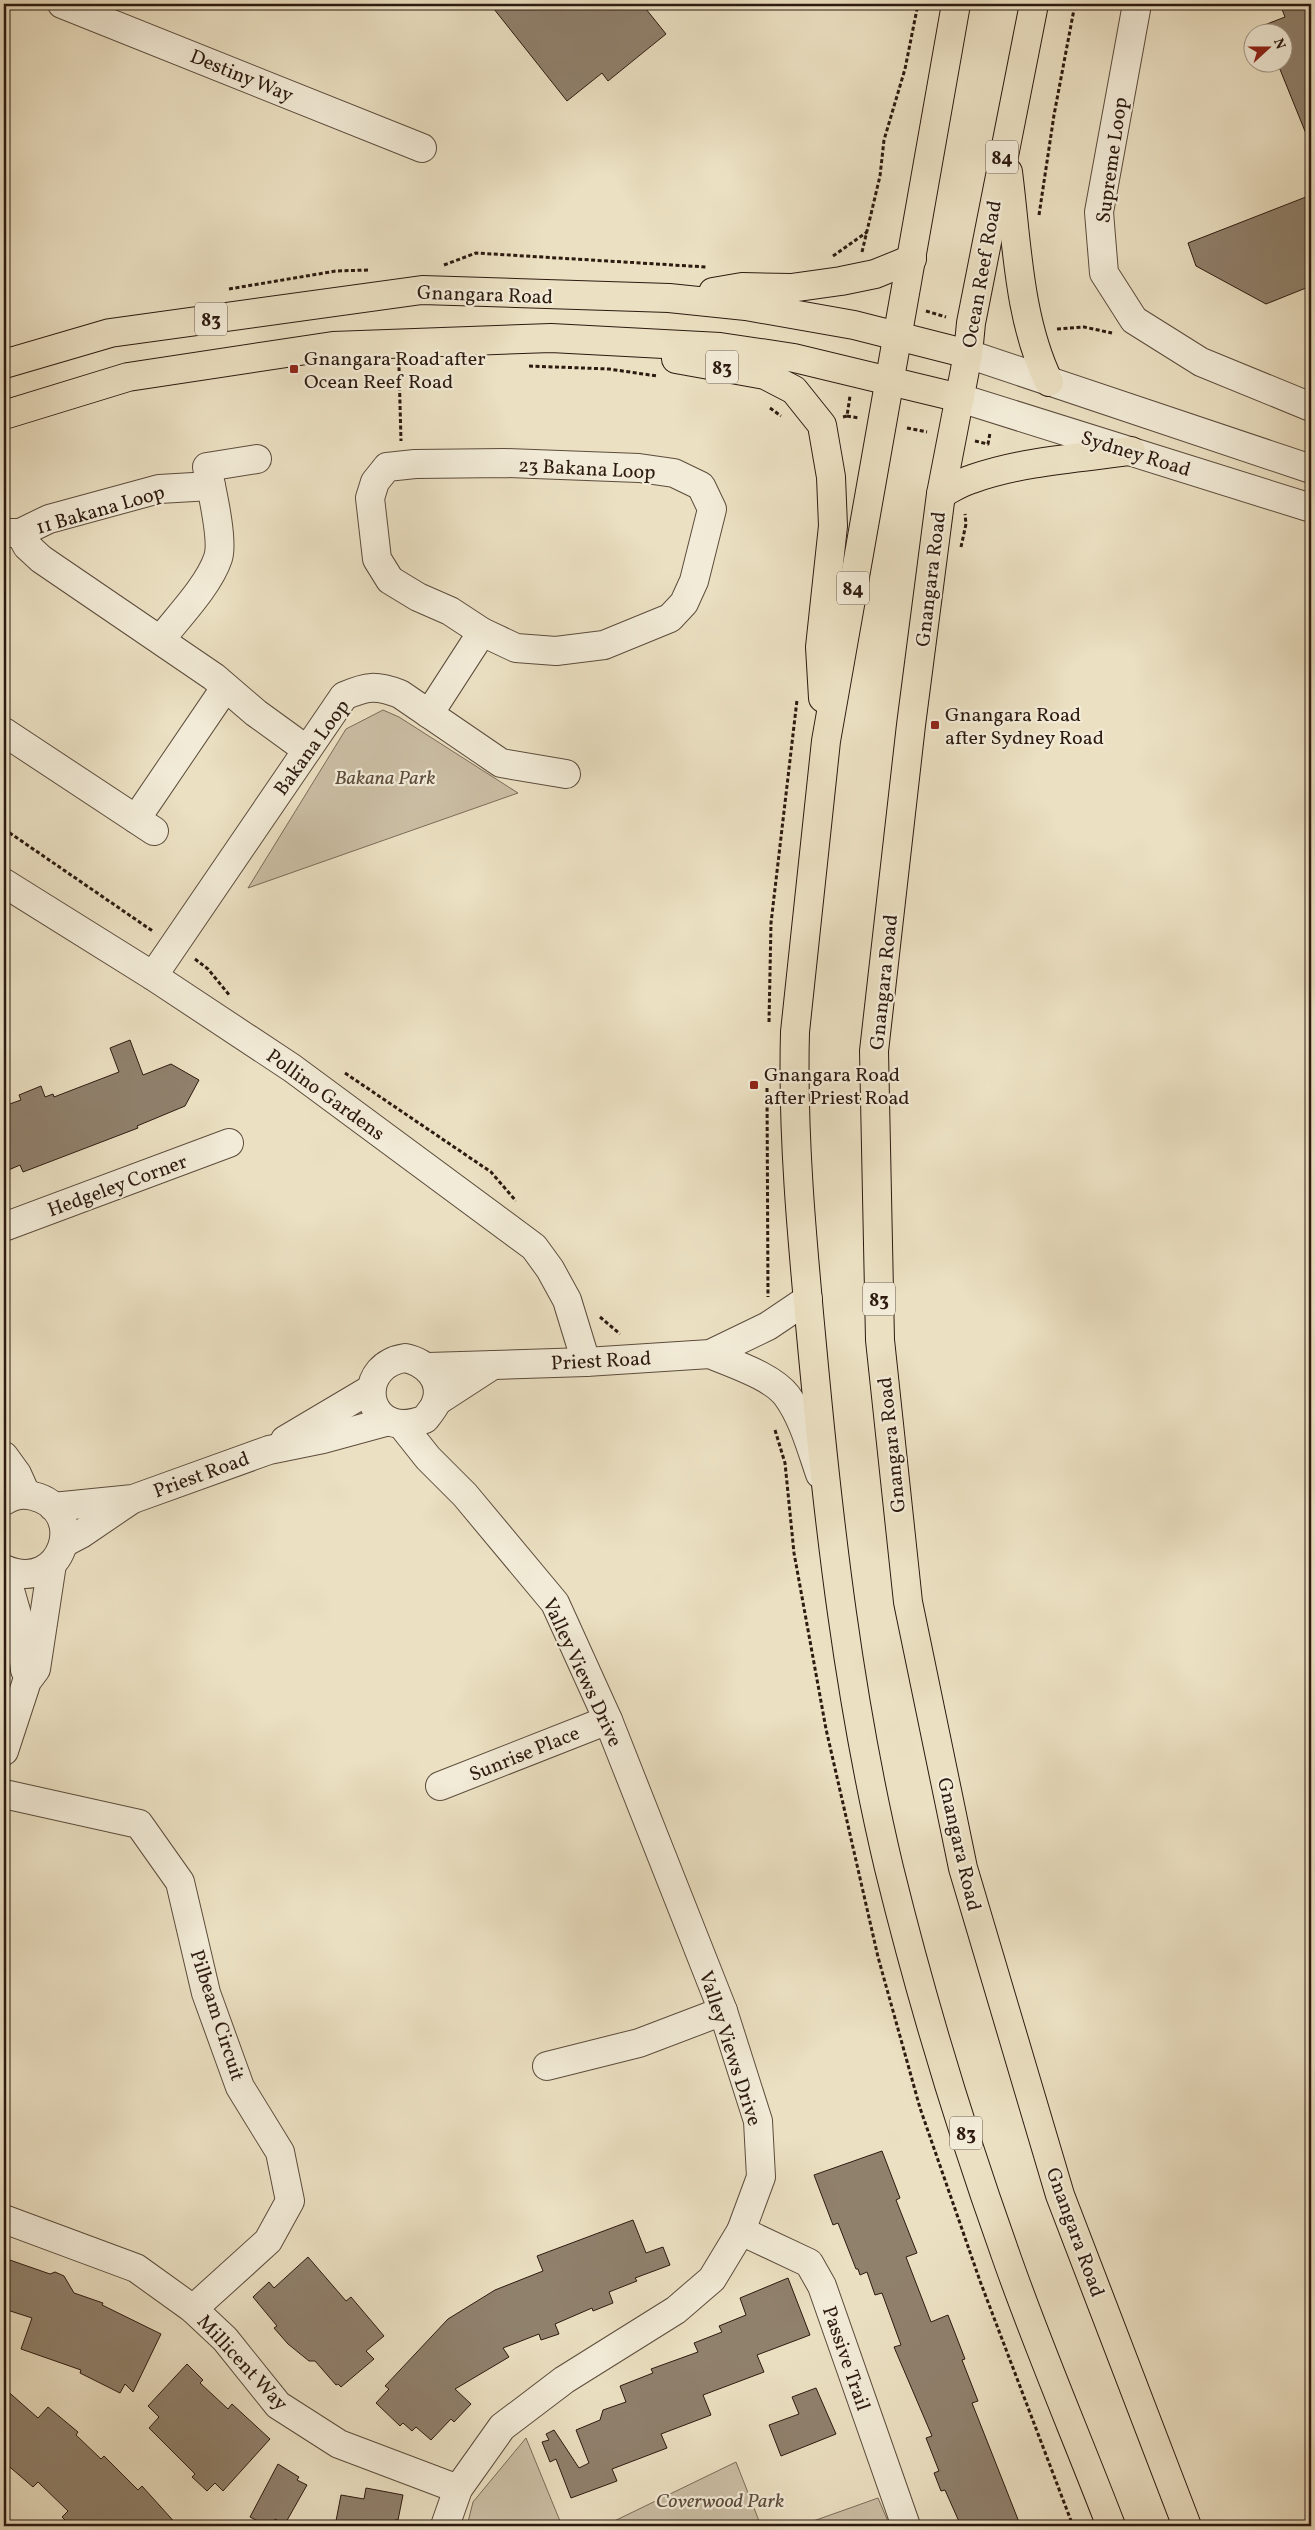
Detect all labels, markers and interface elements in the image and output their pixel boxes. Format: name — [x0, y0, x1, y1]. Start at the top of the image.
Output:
north arrow — [1242, 22, 1292, 72]
text: N — [1268, 36, 1289, 52]
street label: Destiny Way — [185, 43, 297, 110]
street label: Supreme Loop — [1090, 96, 1136, 225]
road number: 84 — [986, 140, 1018, 173]
street label: Ocean Reef Road — [956, 198, 1010, 350]
street label: Gnangara Road — [416, 280, 553, 312]
road number: 83 — [195, 302, 227, 336]
place label: Gnangara Road after Ocean Reef Road — [304, 346, 486, 397]
road number: 83 — [706, 351, 738, 384]
marker: Gnangara Road after Ocean Reef Road — [288, 363, 300, 375]
street label: Sydney Road — [1077, 425, 1194, 485]
street label: 23 Bakana Loop — [517, 452, 656, 488]
street label: 11 Bakana Loop — [33, 479, 168, 543]
street label: Gnangara Road — [910, 510, 954, 649]
road number: 84 — [837, 572, 869, 604]
street label: Bakana Loop — [268, 694, 357, 802]
place label: Gnangara Road after Sydney Road — [945, 702, 1104, 753]
marker: Gnangara Road after Sydney Road — [929, 719, 941, 731]
park label: Bakana Park — [334, 765, 436, 793]
street label: Gnangara Road — [864, 913, 906, 1051]
street label: Pollino Gardens — [260, 1043, 390, 1148]
place label: Gnangara Road after Priest Road — [764, 1062, 910, 1113]
marker: Gnangara Road after Priest Road — [748, 1079, 760, 1091]
street label: Hedgeley Corner — [44, 1149, 191, 1225]
road number: 83 — [863, 1282, 895, 1316]
street label: Priest Road — [550, 1345, 652, 1379]
street label: Gnangara Road — [872, 1376, 914, 1514]
street label: Priest Road — [150, 1446, 254, 1506]
street label: Valley Views Drive — [534, 1594, 628, 1752]
street label: Sunrise Place — [465, 1720, 584, 1790]
street label: Gnangara Road — [929, 1775, 987, 1914]
street label: Pilbeam Circuit — [182, 1946, 250, 2085]
street label: Valley Views Drive — [691, 1967, 767, 2130]
road number: 83 — [950, 2116, 982, 2150]
street label: Gnangara Road — [1038, 2164, 1111, 2301]
street label: Passive Trail — [814, 2302, 876, 2415]
street label: Millicent Way — [190, 2309, 294, 2418]
park label: Coverwood Park — [656, 2488, 784, 2516]

